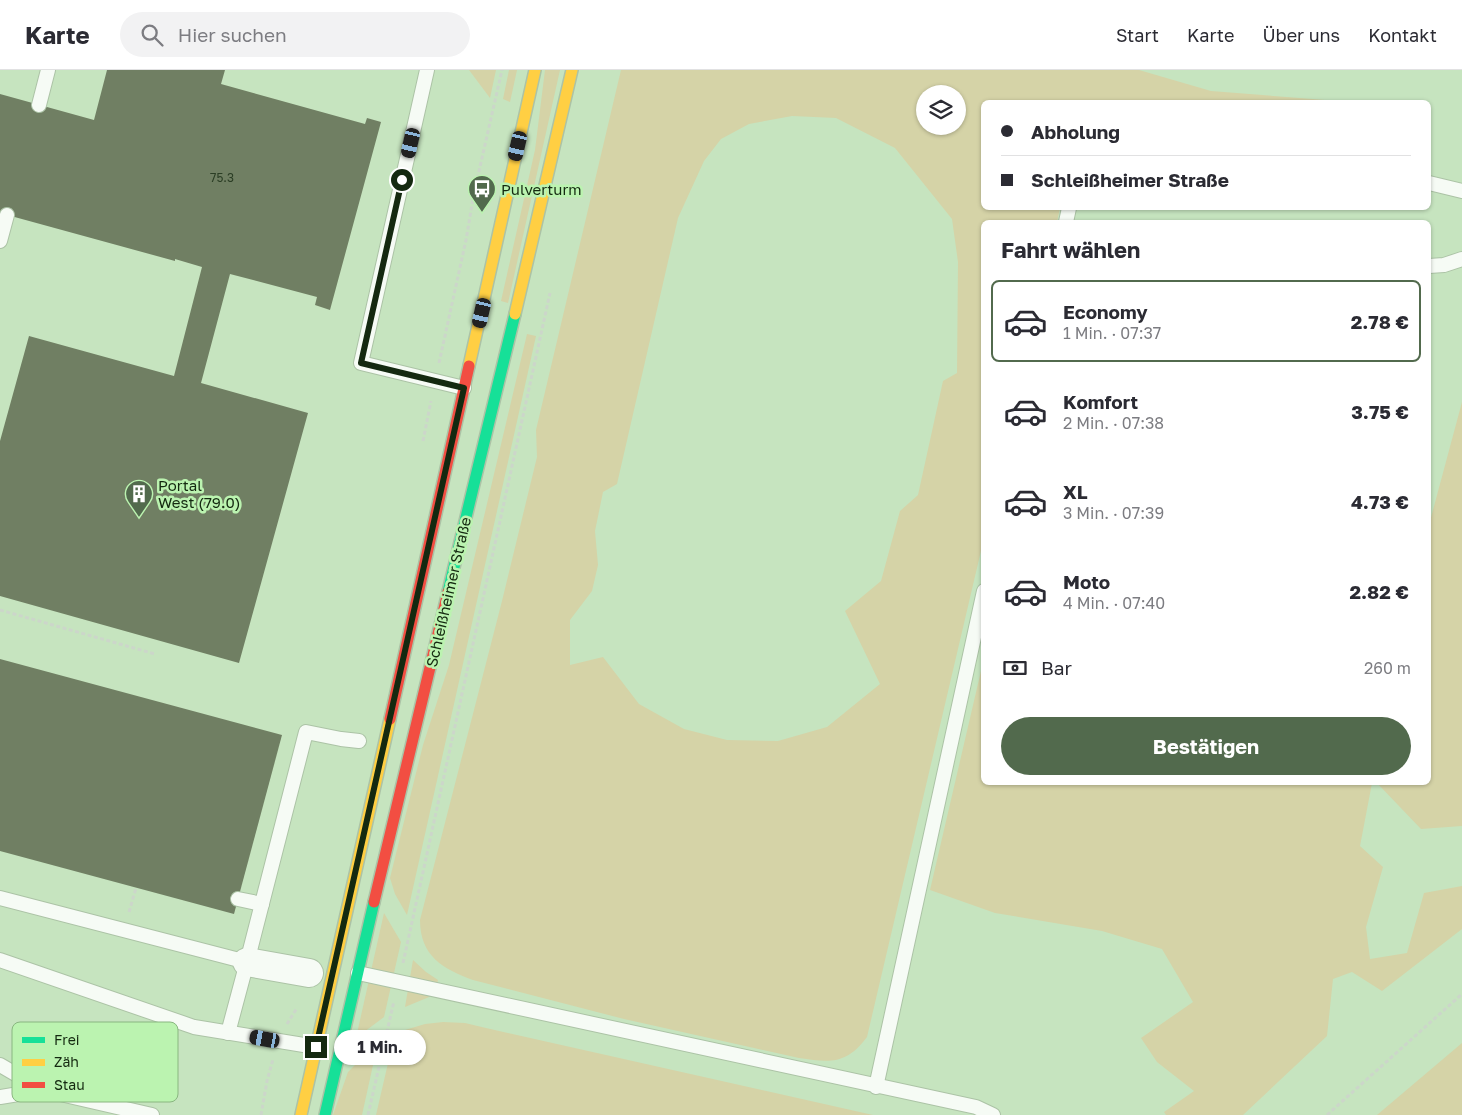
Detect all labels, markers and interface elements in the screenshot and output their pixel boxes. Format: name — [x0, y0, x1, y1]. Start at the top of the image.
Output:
search box — [120, 12, 470, 57]
text: Karte — [25, 20, 90, 49]
icon: search — [138, 21, 166, 49]
text: Hier suchen — [178, 23, 287, 46]
text: Start — [1116, 24, 1159, 46]
text: Karte — [1187, 24, 1234, 46]
text: Über uns — [1262, 24, 1340, 46]
text: Kontakt — [1368, 24, 1437, 46]
map controls — [916, 85, 966, 135]
button: layers — [916, 85, 966, 135]
text: Abholung — [1031, 120, 1120, 143]
car — [400, 127, 421, 159]
car — [507, 130, 528, 162]
text: Schleißheimer Straße — [1031, 168, 1229, 191]
route start — [391, 169, 413, 191]
house number: 75.3 — [210, 170, 234, 185]
bus stop icon: Pulverturm — [467, 174, 497, 213]
place label: Pulverturm — [501, 180, 582, 198]
text: Fahrt wählen — [1001, 236, 1140, 263]
car — [471, 297, 492, 329]
icon: car — [1003, 299, 1048, 344]
text: Economy — [1063, 300, 1148, 323]
text: 2.78 € — [1351, 310, 1409, 333]
text: 1 Min. · 07:37 — [1063, 323, 1161, 343]
icon: car — [1003, 389, 1048, 434]
text: Komfort — [1063, 390, 1138, 413]
text: 3.75 € — [1351, 400, 1409, 423]
text: 2 Min. · 07:38 — [1063, 413, 1164, 433]
place label: Portal West (79.0) — [158, 476, 240, 511]
building icon: Portal West (79.0) — [124, 479, 154, 518]
icon: car — [1003, 479, 1048, 524]
text: XL — [1063, 480, 1088, 503]
text: 4.73 € — [1351, 490, 1409, 513]
text: 3 Min. · 07:39 — [1063, 503, 1164, 523]
street label: Schleißheimer Straße — [422, 515, 474, 669]
icon: car — [1003, 569, 1048, 614]
text: Moto — [1063, 570, 1110, 593]
text: 2.82 € — [1349, 580, 1409, 603]
text: 4 Min. · 07:40 — [1063, 593, 1165, 613]
icon: cash — [1001, 654, 1029, 682]
text: Bar — [1041, 656, 1072, 679]
text: 260 m — [1364, 658, 1411, 678]
button: Bestätigen — [1001, 717, 1411, 775]
legend — [12, 1022, 178, 1102]
car — [248, 1029, 281, 1049]
callout: 1 Min. — [334, 1030, 426, 1064]
text: Frei — [54, 1031, 80, 1048]
route end — [305, 1036, 327, 1058]
text: 1 Min. — [357, 1037, 403, 1057]
text: Zäh — [54, 1053, 79, 1070]
text: Stau — [54, 1076, 85, 1093]

